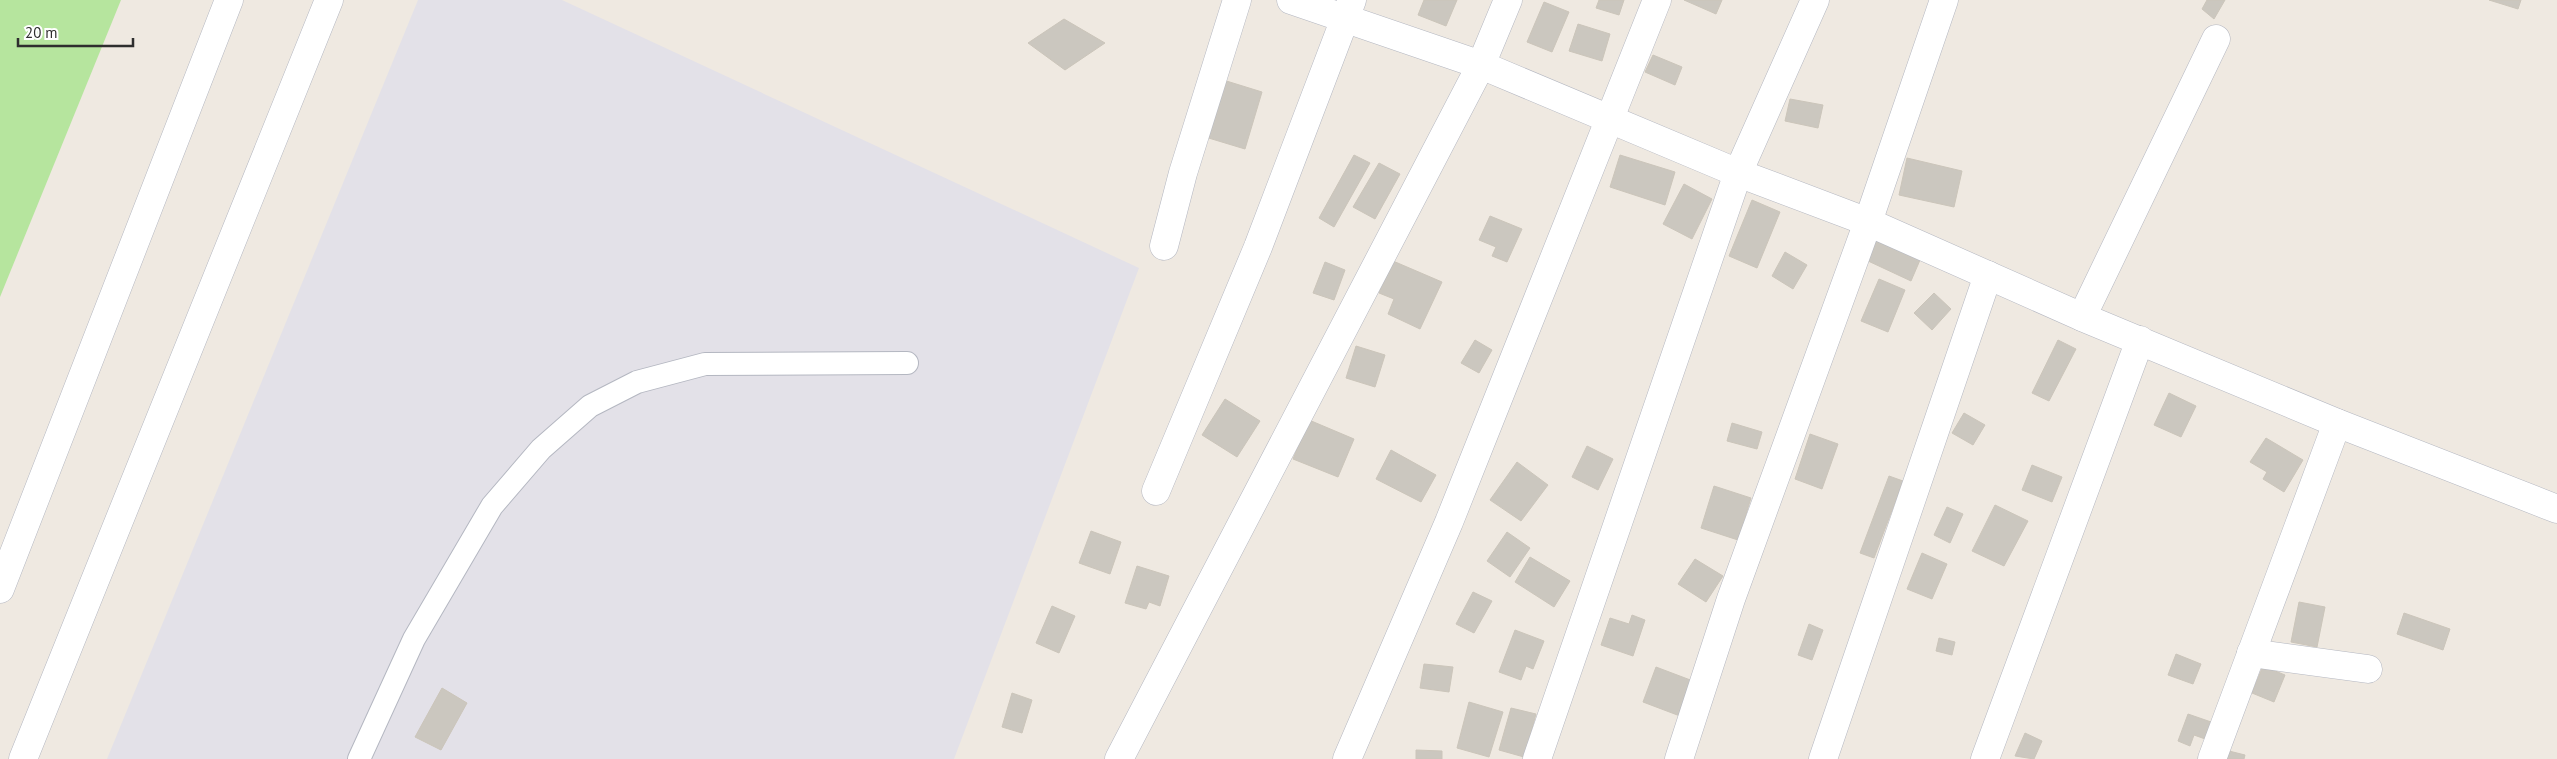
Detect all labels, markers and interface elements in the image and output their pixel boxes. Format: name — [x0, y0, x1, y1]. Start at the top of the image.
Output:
scale bar — [18, 15, 132, 47]
text: 20 m — [25, 23, 58, 42]

